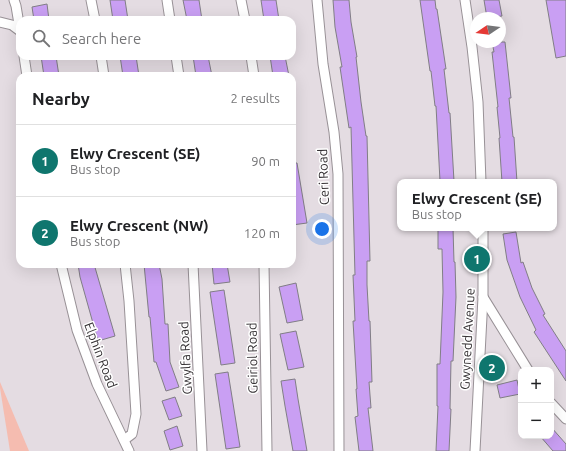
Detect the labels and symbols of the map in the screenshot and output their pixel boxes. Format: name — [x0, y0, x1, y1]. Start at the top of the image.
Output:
north arrow — [470, 12, 506, 48]
street label: Ceri Road — [315, 149, 331, 205]
your location — [312, 219, 332, 239]
pin: 1 — [464, 244, 490, 274]
street label: Gwynedd Avenue — [457, 288, 477, 390]
street label: Elphin Road — [82, 320, 120, 390]
street label: Gwylfa Road — [176, 321, 194, 395]
street label: Geiriol Road — [244, 322, 260, 394]
pin: 2 — [479, 353, 505, 383]

